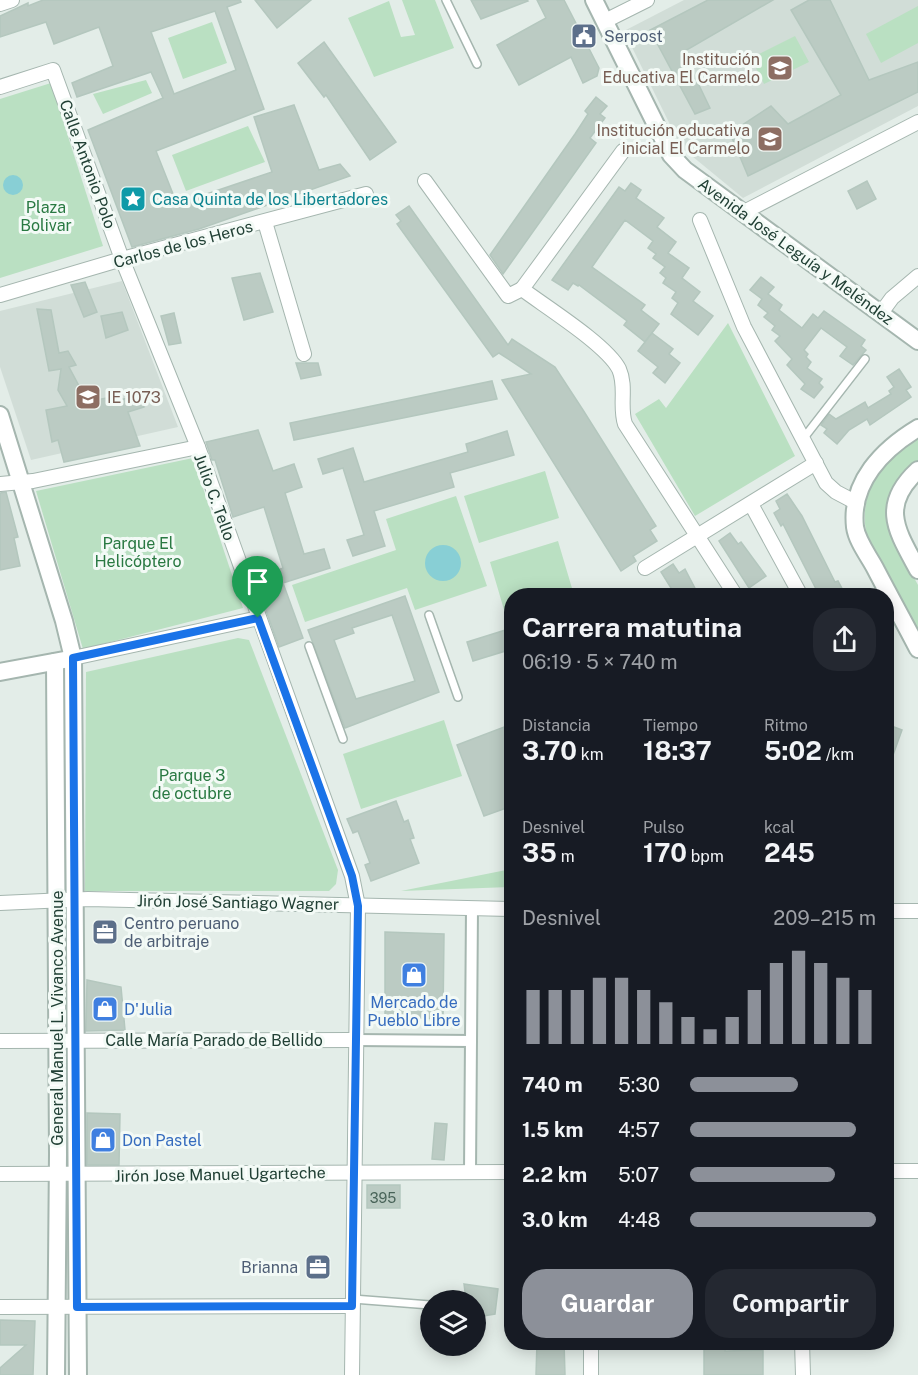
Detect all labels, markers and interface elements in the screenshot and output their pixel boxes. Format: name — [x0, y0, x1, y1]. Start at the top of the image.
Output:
public building icon: Serpost — [569, 21, 599, 51]
place label: Serpost — [604, 27, 663, 46]
place label: Institución Educativa El Carmelo — [603, 50, 760, 87]
school or university icon: Institución Educativa El Carmelo — [765, 53, 795, 83]
street label: Calle Antonio Polo — [55, 97, 120, 231]
place label: Institución educativa inicial El Carmelo — [596, 121, 750, 158]
school or university icon: Institución educativa inicial El Carmelo — [755, 124, 785, 154]
street label: Avenida José Leguía y Meléndez — [694, 174, 897, 329]
place icon: Casa Quinta de los Libertadores — [118, 184, 148, 214]
place label: Casa Quinta de los Libertadores — [152, 190, 388, 209]
park label: Plaza Bolivar — [20, 198, 72, 235]
street label: Carlos de los Heros — [111, 217, 255, 272]
school or university icon: IE 1073 — [73, 382, 103, 412]
place label: IE 1073 — [107, 388, 161, 407]
street label: Julio C. Tello — [190, 451, 239, 543]
park label: Parque El Helicóptero — [94, 534, 182, 571]
pin — [232, 556, 283, 618]
icon: arrive — [241, 565, 274, 598]
button: share — [813, 608, 876, 671]
text: Carrera matutina — [522, 611, 742, 643]
text: 06:19 · 5 × 740 m — [522, 650, 678, 674]
text: Distancia — [522, 716, 591, 735]
text: Tiempo — [643, 716, 698, 735]
text: Ritmo — [764, 716, 808, 735]
text: 3.70 — [522, 735, 577, 766]
text: 18:37 — [643, 735, 712, 766]
text: 5:02 — [764, 735, 822, 766]
text: km — [577, 745, 604, 764]
text: /km — [822, 745, 854, 764]
park label: Parque 3 de octubre — [152, 766, 232, 803]
text: Desnivel — [522, 818, 585, 837]
text: Pulso — [643, 818, 684, 837]
text: kcal — [764, 818, 795, 837]
text: 35 — [522, 837, 557, 868]
text: 170 — [643, 837, 687, 868]
text: 245 — [764, 837, 815, 868]
text: m — [557, 847, 575, 866]
text: bpm — [687, 847, 724, 866]
street label: General Manuel L. Vivanco Avenue — [48, 890, 67, 1146]
street label: Jirón José Santiago Wagner — [137, 891, 339, 914]
text: Desnivel — [522, 906, 601, 930]
text: 209–215 m — [773, 906, 876, 930]
place label: Centro peruano de arbitraje — [124, 914, 239, 951]
office icon: Centro peruano de arbitraje — [90, 917, 120, 947]
shop icon: Mercado de Pueblo Libre — [399, 960, 429, 990]
place label: Mercado de Pueblo Libre — [367, 993, 461, 1030]
shop icon: D'Julia — [90, 994, 120, 1024]
place label: D'Julia — [124, 1000, 172, 1019]
street label: Calle María Parado de Bellido — [105, 1031, 323, 1050]
text: 740 m — [522, 1073, 583, 1097]
text: 5:30 — [618, 1073, 660, 1097]
text: 1.5 km — [522, 1118, 583, 1142]
text: 4:57 — [618, 1118, 660, 1142]
shop icon: Don Pastel — [88, 1125, 118, 1155]
place label: Don Pastel — [122, 1131, 202, 1150]
street label: Jirón Jose Manuel Ugarteche — [114, 1163, 326, 1186]
text: 2.2 km — [522, 1163, 587, 1187]
text: 5:07 — [618, 1163, 659, 1187]
house number: 395 — [370, 1190, 396, 1206]
text: 3.0 km — [522, 1208, 588, 1232]
text: 4:48 — [618, 1208, 660, 1232]
office icon: Brianna — [303, 1252, 333, 1282]
place label: Brianna — [241, 1258, 298, 1277]
button: Guardar — [522, 1269, 693, 1338]
button: Compartir — [705, 1269, 876, 1338]
map controls — [420, 1290, 486, 1356]
button: layers — [420, 1290, 486, 1356]

